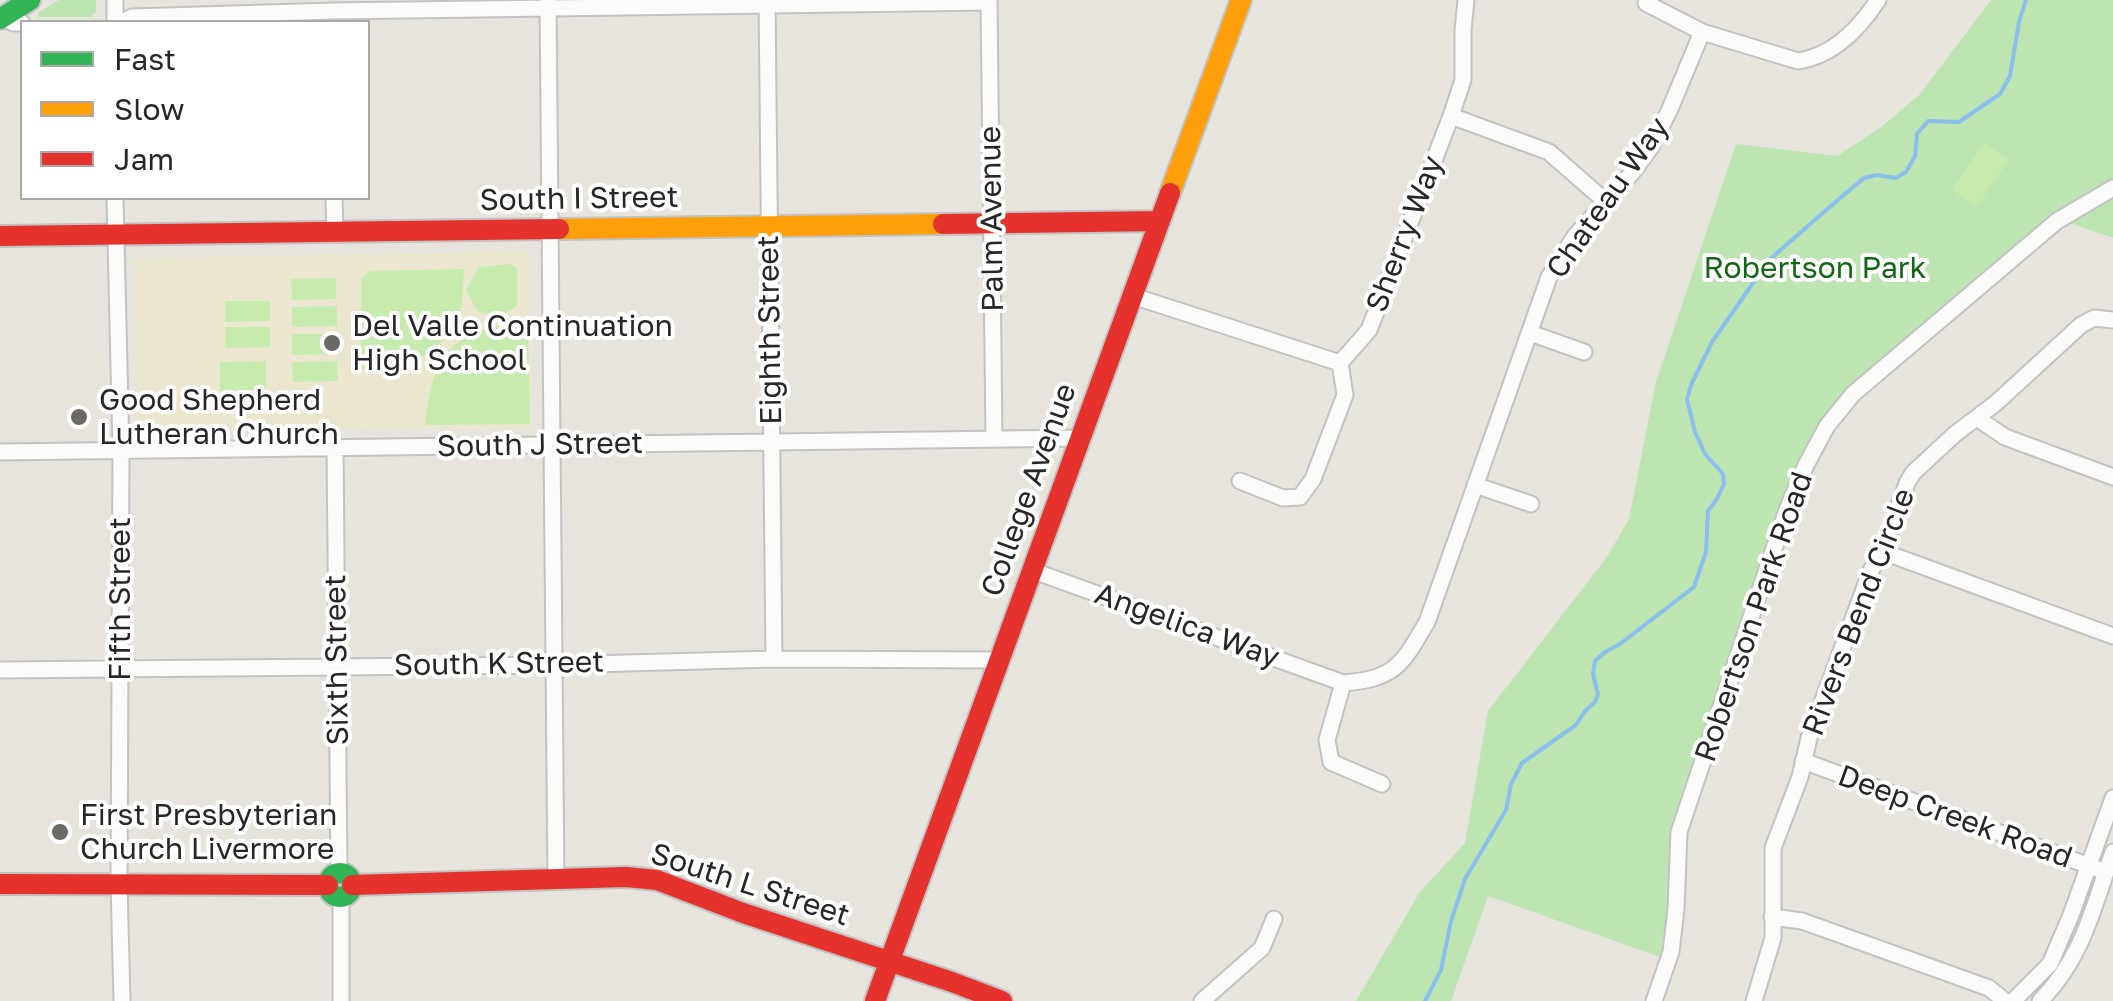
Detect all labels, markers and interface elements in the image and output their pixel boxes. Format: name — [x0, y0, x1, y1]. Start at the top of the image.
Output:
legend — [20, 20, 370, 200]
text: Fast — [114, 41, 176, 77]
text: Slow — [114, 91, 185, 127]
street label: Chateau Way — [1539, 111, 1677, 285]
street label: Palm Avenue — [972, 126, 1012, 312]
text: Jam — [114, 141, 174, 177]
street label: Sherry Way — [1359, 151, 1451, 317]
street label: South I Street — [479, 179, 679, 219]
street label: Eighth Street — [750, 235, 790, 425]
park label: Robertson Park — [1703, 250, 1927, 286]
place label: Del Valle Continuation High School — [352, 308, 673, 378]
marker: Del Valle Continuation High School — [321, 332, 343, 354]
street label: College Avenue — [974, 379, 1084, 601]
place label: Good Shepherd Lutheran Church — [99, 382, 339, 452]
marker: Good Shepherd Lutheran Church — [68, 406, 90, 428]
street label: South J Street — [437, 425, 643, 465]
street label: Robertson Park Road — [1687, 467, 1821, 767]
street label: Rivers Bend Circle — [1795, 483, 1923, 741]
street label: Fifth Street — [102, 517, 138, 681]
street label: Sixth Street — [318, 574, 356, 746]
street label: Angelica Way — [1090, 576, 1284, 676]
street label: South K Street — [394, 644, 604, 684]
street label: Deep Creek Road — [1833, 758, 2077, 876]
place label: First Presbyterian Church Livermore — [80, 797, 337, 868]
marker: First Presbyterian Church Livermore — [49, 821, 71, 843]
street label: South L Street — [646, 836, 854, 934]

